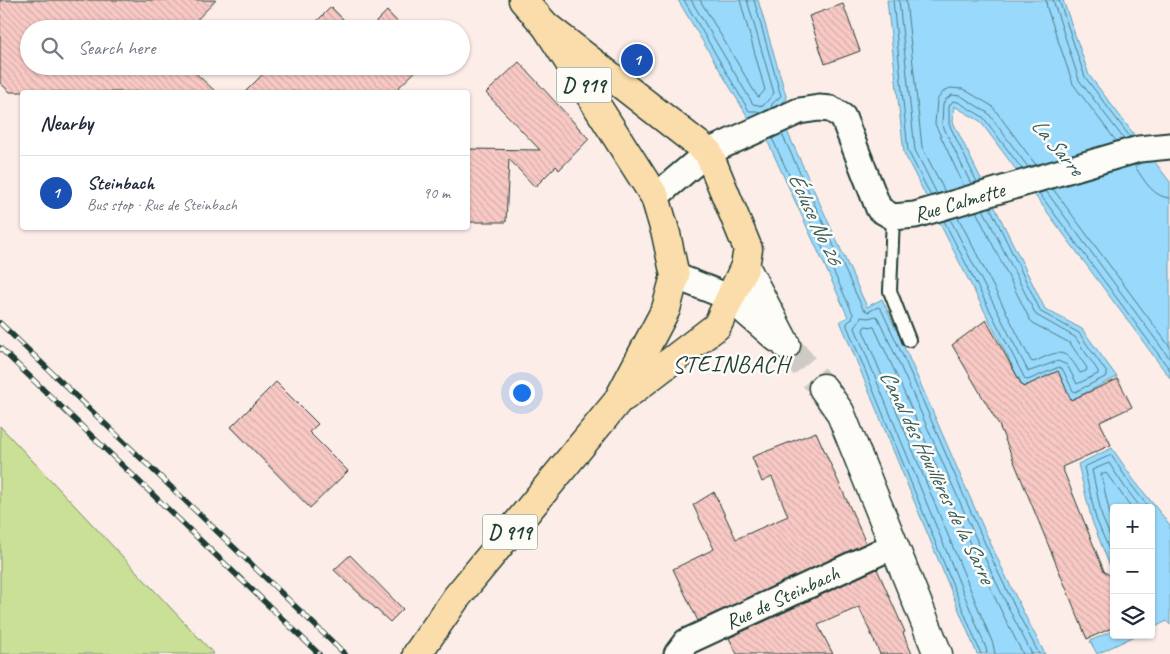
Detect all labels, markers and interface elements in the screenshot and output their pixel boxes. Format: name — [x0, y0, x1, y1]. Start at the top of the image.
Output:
search box — [20, 20, 470, 75]
icon: search — [38, 34, 66, 62]
text: Search here — [78, 36, 155, 60]
pin: 1 — [621, 41, 653, 79]
road number: D 919 — [556, 68, 612, 102]
text: Nearby — [40, 110, 93, 136]
water label: La Sarre — [1025, 112, 1091, 183]
water label: Écluse No 26 — [782, 168, 850, 271]
text: Steinbach — [87, 171, 154, 195]
street label: Rue Calmette — [911, 176, 1009, 228]
text: 1 — [52, 183, 60, 203]
text: 90 m — [423, 183, 450, 203]
text: Bus stop · Rue de Steinbach — [87, 195, 237, 215]
district label: STEINBACH — [672, 349, 793, 379]
water label: Canal des Houillères de la Sarre — [873, 365, 1003, 591]
your location — [509, 380, 535, 406]
map controls — [1110, 504, 1155, 639]
button: + — [1110, 504, 1155, 549]
road number: D 919 — [482, 514, 538, 550]
button: − — [1110, 549, 1155, 594]
street label: Rue de Steinbach — [721, 560, 844, 635]
button: layers — [1110, 594, 1155, 639]

